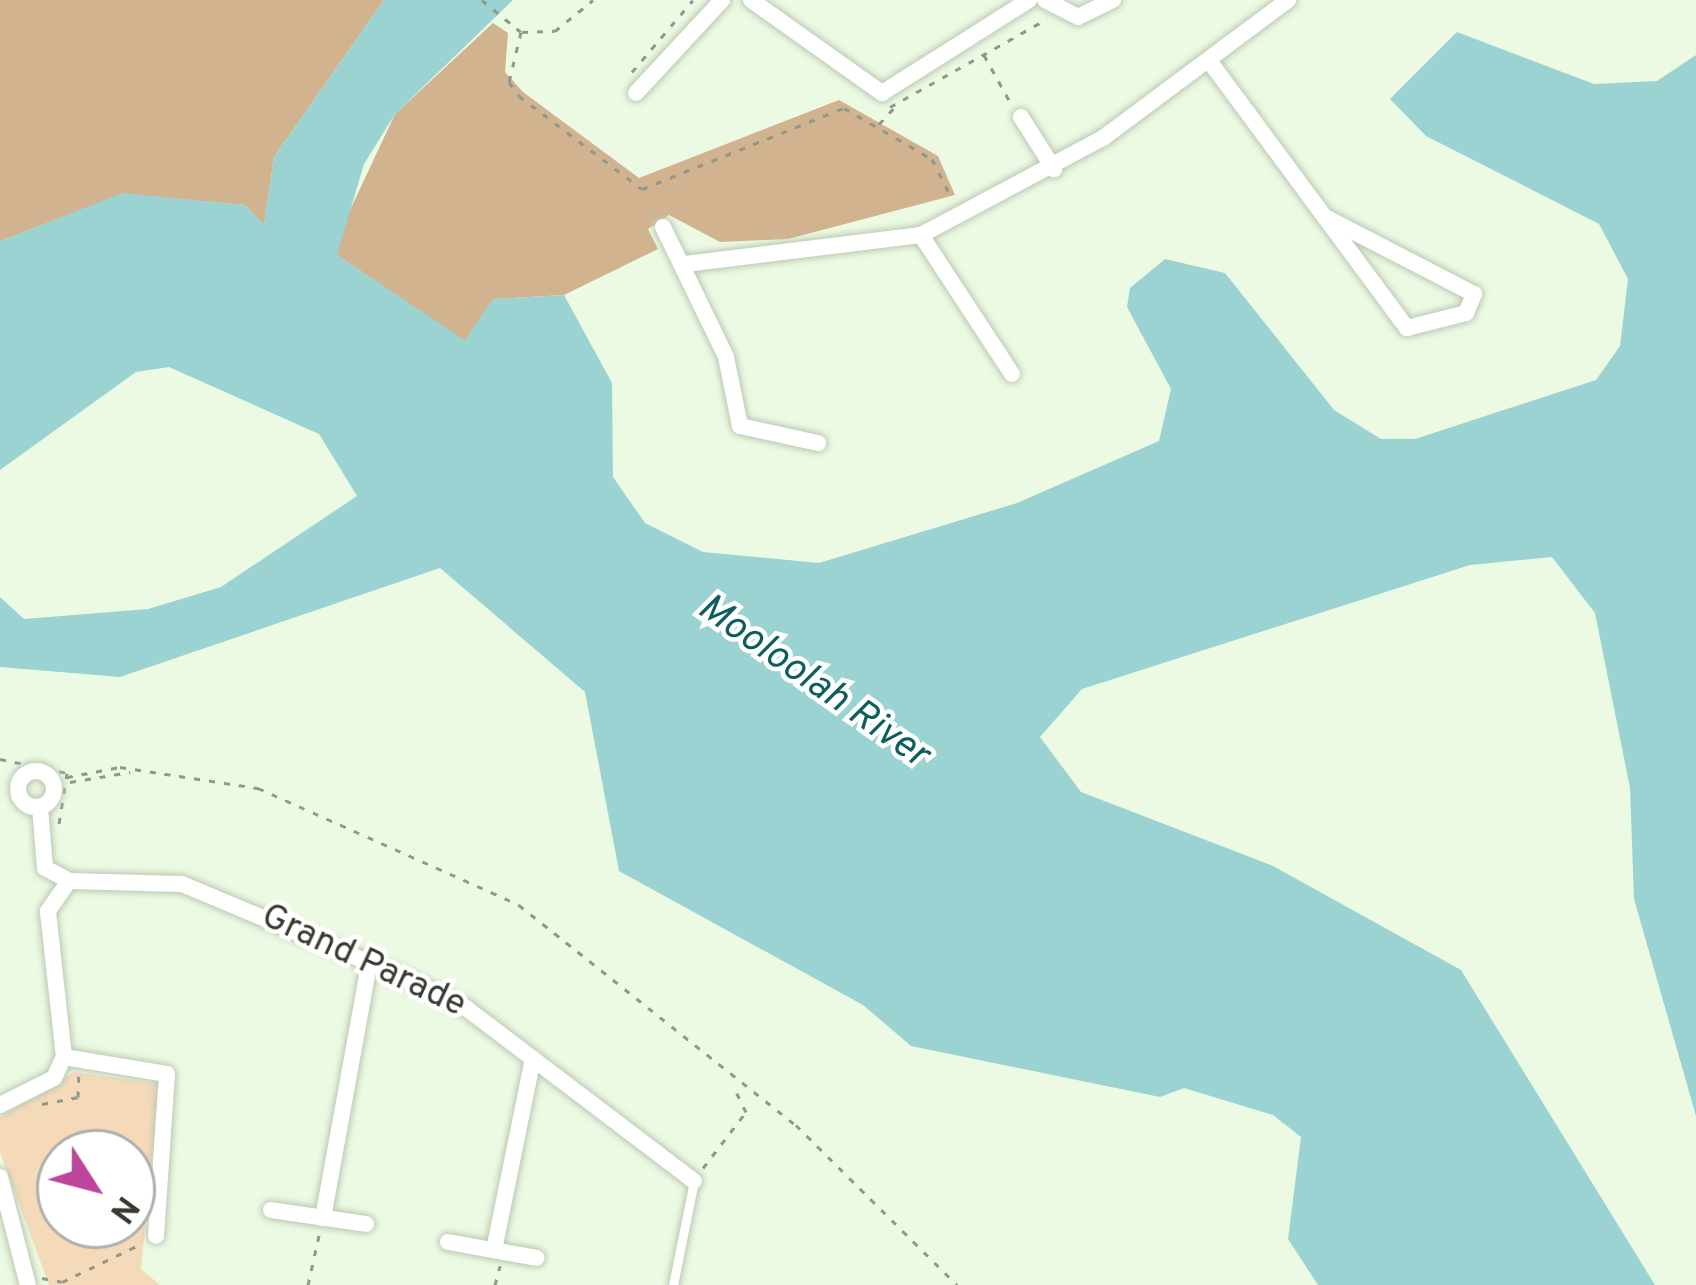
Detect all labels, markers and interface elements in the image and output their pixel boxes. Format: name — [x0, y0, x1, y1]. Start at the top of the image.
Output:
water label: Mooloolah River — [687, 586, 937, 780]
street label: Grand Parade — [254, 896, 472, 1028]
north arrow — [36, 1129, 156, 1249]
text: N — [99, 1186, 147, 1230]

